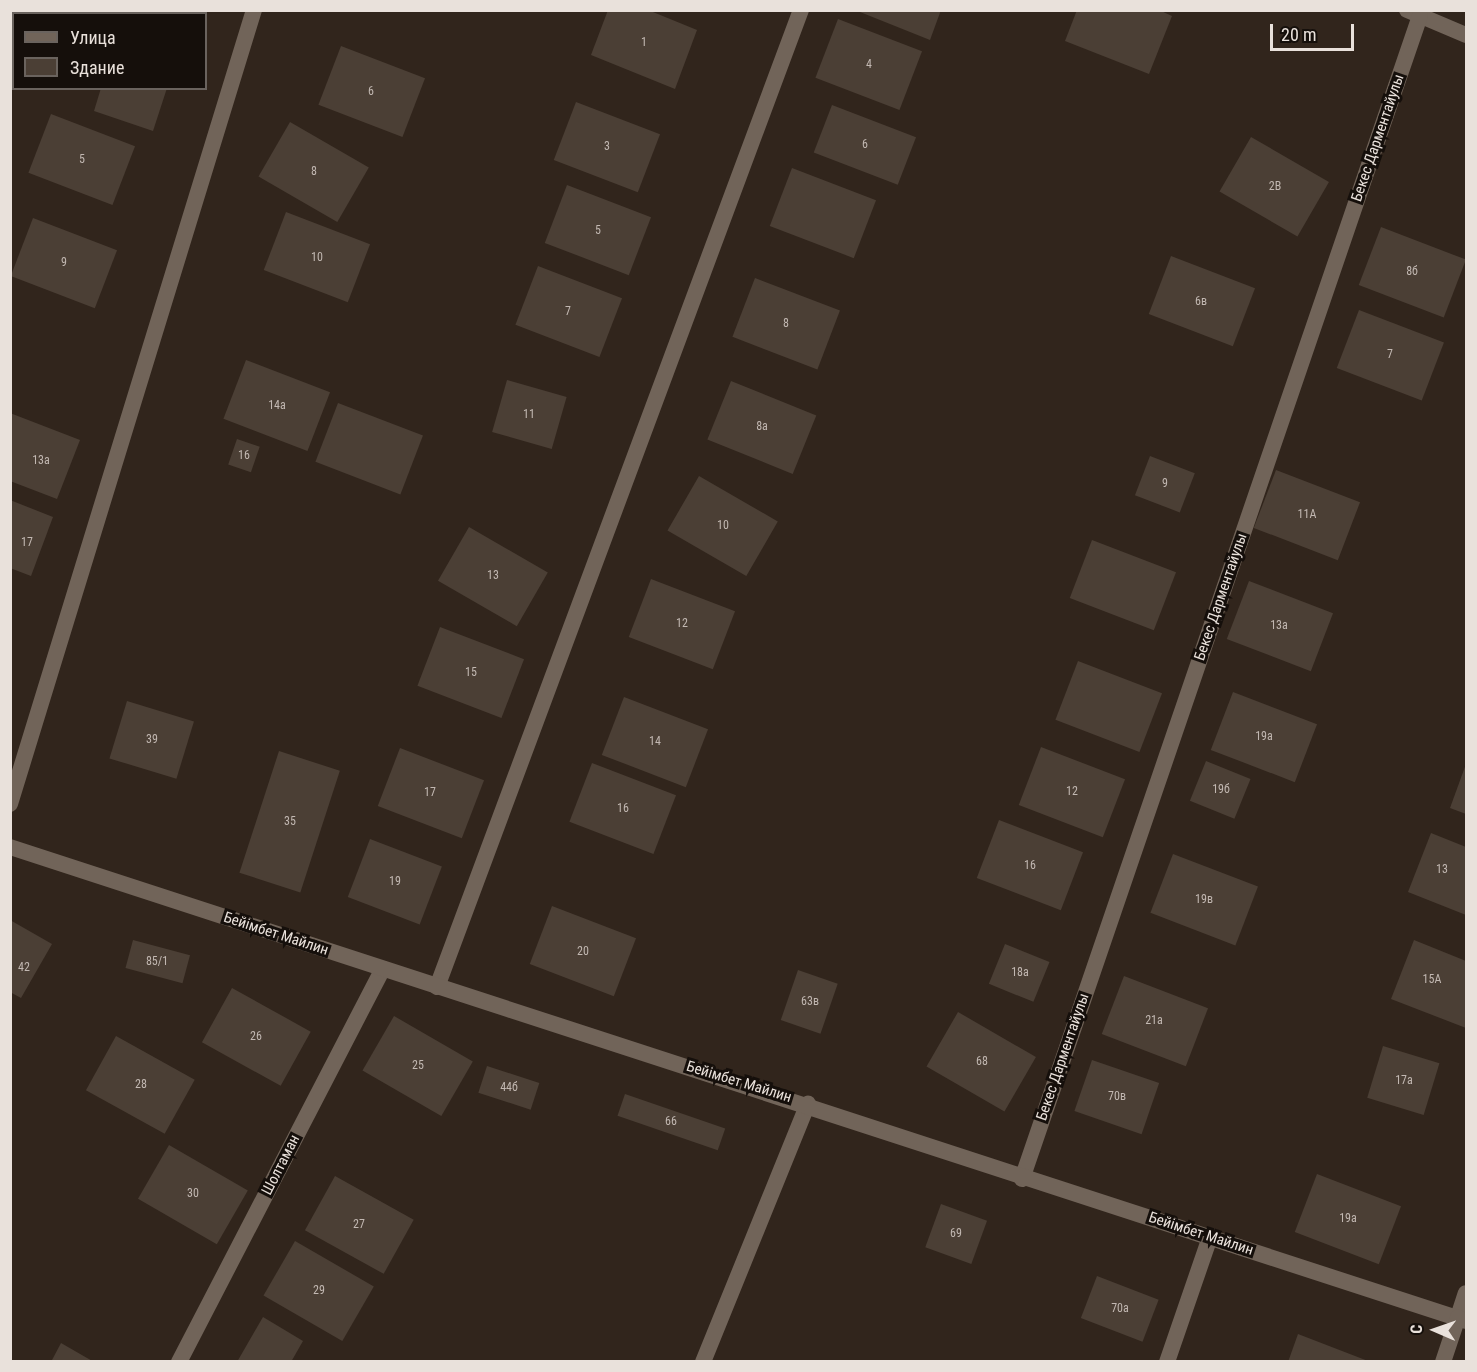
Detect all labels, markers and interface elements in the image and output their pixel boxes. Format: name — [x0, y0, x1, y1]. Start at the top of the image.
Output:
legend — [12, 12, 207, 90]
scale bar — [1273, 12, 1357, 50]
text: 20 m — [1281, 24, 1316, 45]
text: Улица — [70, 27, 116, 48]
house number: 1 — [641, 36, 647, 50]
text: Здание — [70, 57, 124, 78]
house number: 4 — [866, 58, 872, 72]
street label: Бекес Дарментайулы — [1348, 72, 1408, 204]
house number: 6 — [368, 85, 374, 99]
house number: 6 — [862, 138, 868, 152]
house number: 3 — [604, 140, 610, 154]
house number: 5 — [79, 153, 85, 167]
house number: 8 — [311, 165, 317, 179]
house number: 2В — [1269, 180, 1281, 194]
house number: 5 — [595, 224, 601, 238]
house number: 10 — [311, 251, 323, 265]
house number: 9 — [61, 256, 67, 270]
house number: 8б — [1406, 265, 1418, 279]
house number: 6в — [1195, 295, 1207, 309]
house number: 7 — [565, 305, 571, 319]
house number: 8 — [783, 317, 789, 331]
house number: 7 — [1387, 348, 1393, 362]
house number: 14а — [268, 399, 286, 413]
house number: 11 — [523, 408, 535, 422]
house number: 8а — [756, 420, 768, 434]
house number: 16 — [238, 449, 250, 463]
house number: 13а — [32, 454, 50, 468]
house number: 9 — [1162, 477, 1168, 491]
house number: 11А — [1298, 508, 1316, 522]
house number: 10 — [717, 519, 729, 533]
street label: Бекес Дарментайулы — [1191, 531, 1251, 663]
house number: 17 — [21, 536, 33, 550]
house number: 13 — [487, 569, 499, 583]
house number: 12 — [676, 617, 688, 631]
house number: 13а — [1270, 619, 1288, 633]
house number: 15 — [465, 666, 477, 680]
house number: 19а — [1255, 730, 1273, 744]
house number: 39 — [146, 733, 158, 747]
house number: 14 — [649, 735, 661, 749]
house number: 19б — [1212, 783, 1230, 797]
house number: 12 — [1066, 785, 1078, 799]
house number: 17 — [424, 786, 436, 800]
house number: 16 — [617, 802, 629, 816]
house number: 35 — [284, 815, 296, 829]
house number: 16 — [1024, 859, 1036, 873]
house number: 13 — [1436, 863, 1448, 877]
house number: 19 — [389, 875, 401, 889]
house number: 19в — [1195, 893, 1213, 907]
street label: Бейімбет Майлин — [221, 909, 331, 959]
house number: 20 — [577, 945, 589, 959]
house number: 85/1 — [146, 955, 168, 969]
house number: 42 — [18, 961, 30, 975]
house number: 18а — [1011, 966, 1029, 980]
house number: 15А — [1423, 973, 1441, 987]
street label: Бекес Дарментайулы — [1033, 991, 1093, 1123]
house number: 63в — [801, 995, 819, 1009]
house number: 21а — [1145, 1014, 1163, 1028]
house number: 26 — [250, 1030, 262, 1044]
house number: 68 — [976, 1055, 988, 1069]
street label: Бейімбет Майлин — [684, 1057, 794, 1107]
house number: 25 — [412, 1059, 424, 1073]
house number: 17а — [1395, 1074, 1413, 1088]
house number: 28 — [135, 1078, 147, 1092]
house number: 44б — [500, 1081, 518, 1095]
house number: 70в — [1108, 1090, 1126, 1104]
house number: 66 — [665, 1115, 677, 1129]
street label: Шолтаман — [258, 1132, 304, 1198]
house number: 30 — [187, 1187, 199, 1201]
street label: Бейімбет Майлин — [1146, 1209, 1256, 1259]
house number: 19а — [1339, 1212, 1357, 1226]
house number: 27 — [353, 1218, 365, 1232]
house number: 69 — [950, 1227, 962, 1241]
house number: 29 — [313, 1284, 325, 1298]
north arrow — [1405, 1300, 1465, 1360]
house number: 70а — [1111, 1302, 1129, 1316]
text: С — [1407, 1324, 1426, 1334]

